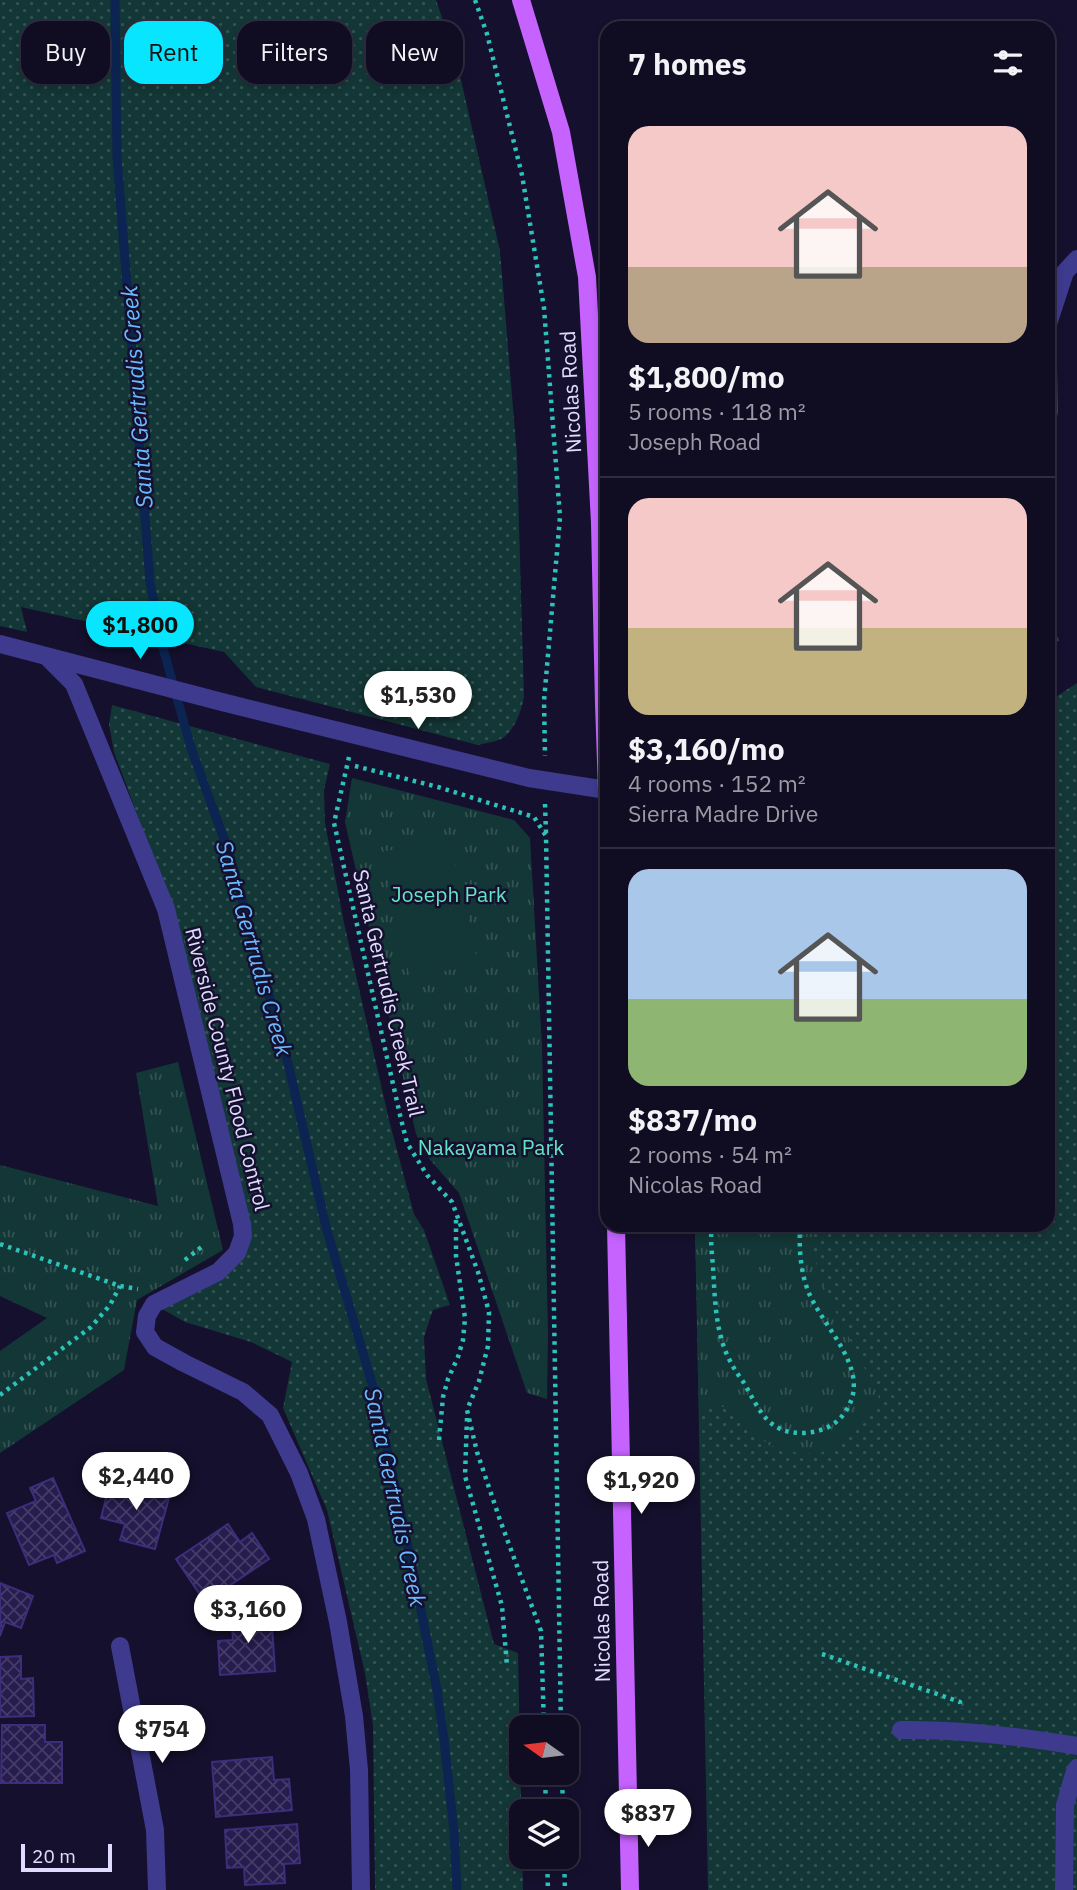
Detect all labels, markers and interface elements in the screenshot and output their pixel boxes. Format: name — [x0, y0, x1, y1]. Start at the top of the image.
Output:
chip: Buy — [21, 21, 110, 84]
chip: Rent — [124, 21, 223, 84]
chip: Filters — [237, 21, 352, 84]
chip: New — [366, 21, 463, 84]
text: 7 homes — [628, 44, 747, 83]
icon: filters — [989, 44, 1027, 82]
icon: home — [765, 171, 891, 297]
water label: Santa Gertrudis Creek — [113, 284, 159, 509]
street label: Nicolas Road — [553, 330, 587, 454]
text: $1,800/mo — [628, 357, 785, 396]
text: 5 rooms · 118 m² — [628, 396, 806, 426]
text: Joseph Road — [628, 426, 761, 456]
icon: home — [765, 543, 891, 669]
pin: $1,800 — [83, 602, 197, 661]
text: $1,800 — [102, 609, 178, 639]
pin: $1,530 — [361, 672, 475, 731]
text: $1,530 — [380, 679, 456, 709]
text: $3,160/mo — [628, 729, 785, 768]
text: 4 rooms · 152 m² — [628, 768, 806, 798]
text: Sierra Madre Drive — [628, 798, 818, 828]
water label: Santa Gertrudis Creek — [210, 837, 300, 1060]
street label: Santa Gertrudis Creek Trail — [347, 867, 431, 1120]
park label: Joseph Park — [391, 880, 507, 908]
icon: home — [765, 914, 891, 1040]
street label: Riverside County Flood Control — [179, 924, 277, 1214]
text: $837/mo — [628, 1100, 757, 1139]
park label: Nakayama Park — [418, 1133, 564, 1161]
text: 2 rooms · 54 m² — [628, 1139, 792, 1169]
text: Nicolas Road — [628, 1169, 762, 1199]
water label: Santa Gertrudis Creek — [358, 1385, 434, 1610]
pin: $2,440 — [79, 1452, 193, 1512]
pin: $1,920 — [584, 1456, 698, 1516]
text: $2,440 — [98, 1460, 174, 1490]
text: $1,920 — [603, 1464, 679, 1494]
street label: Nicolas Road — [586, 1559, 616, 1683]
pin: $3,160 — [191, 1586, 305, 1645]
text: $3,160 — [210, 1593, 286, 1623]
pin: $754 — [121, 1706, 203, 1765]
text: $754 — [134, 1713, 190, 1743]
north arrow — [509, 1715, 579, 1785]
map controls — [509, 1715, 579, 1869]
pin: $837 — [607, 1790, 689, 1849]
text: $837 — [620, 1797, 676, 1827]
button: layers — [509, 1799, 579, 1869]
scale bar — [21, 1841, 112, 1873]
text: 20 m — [32, 1844, 76, 1868]

